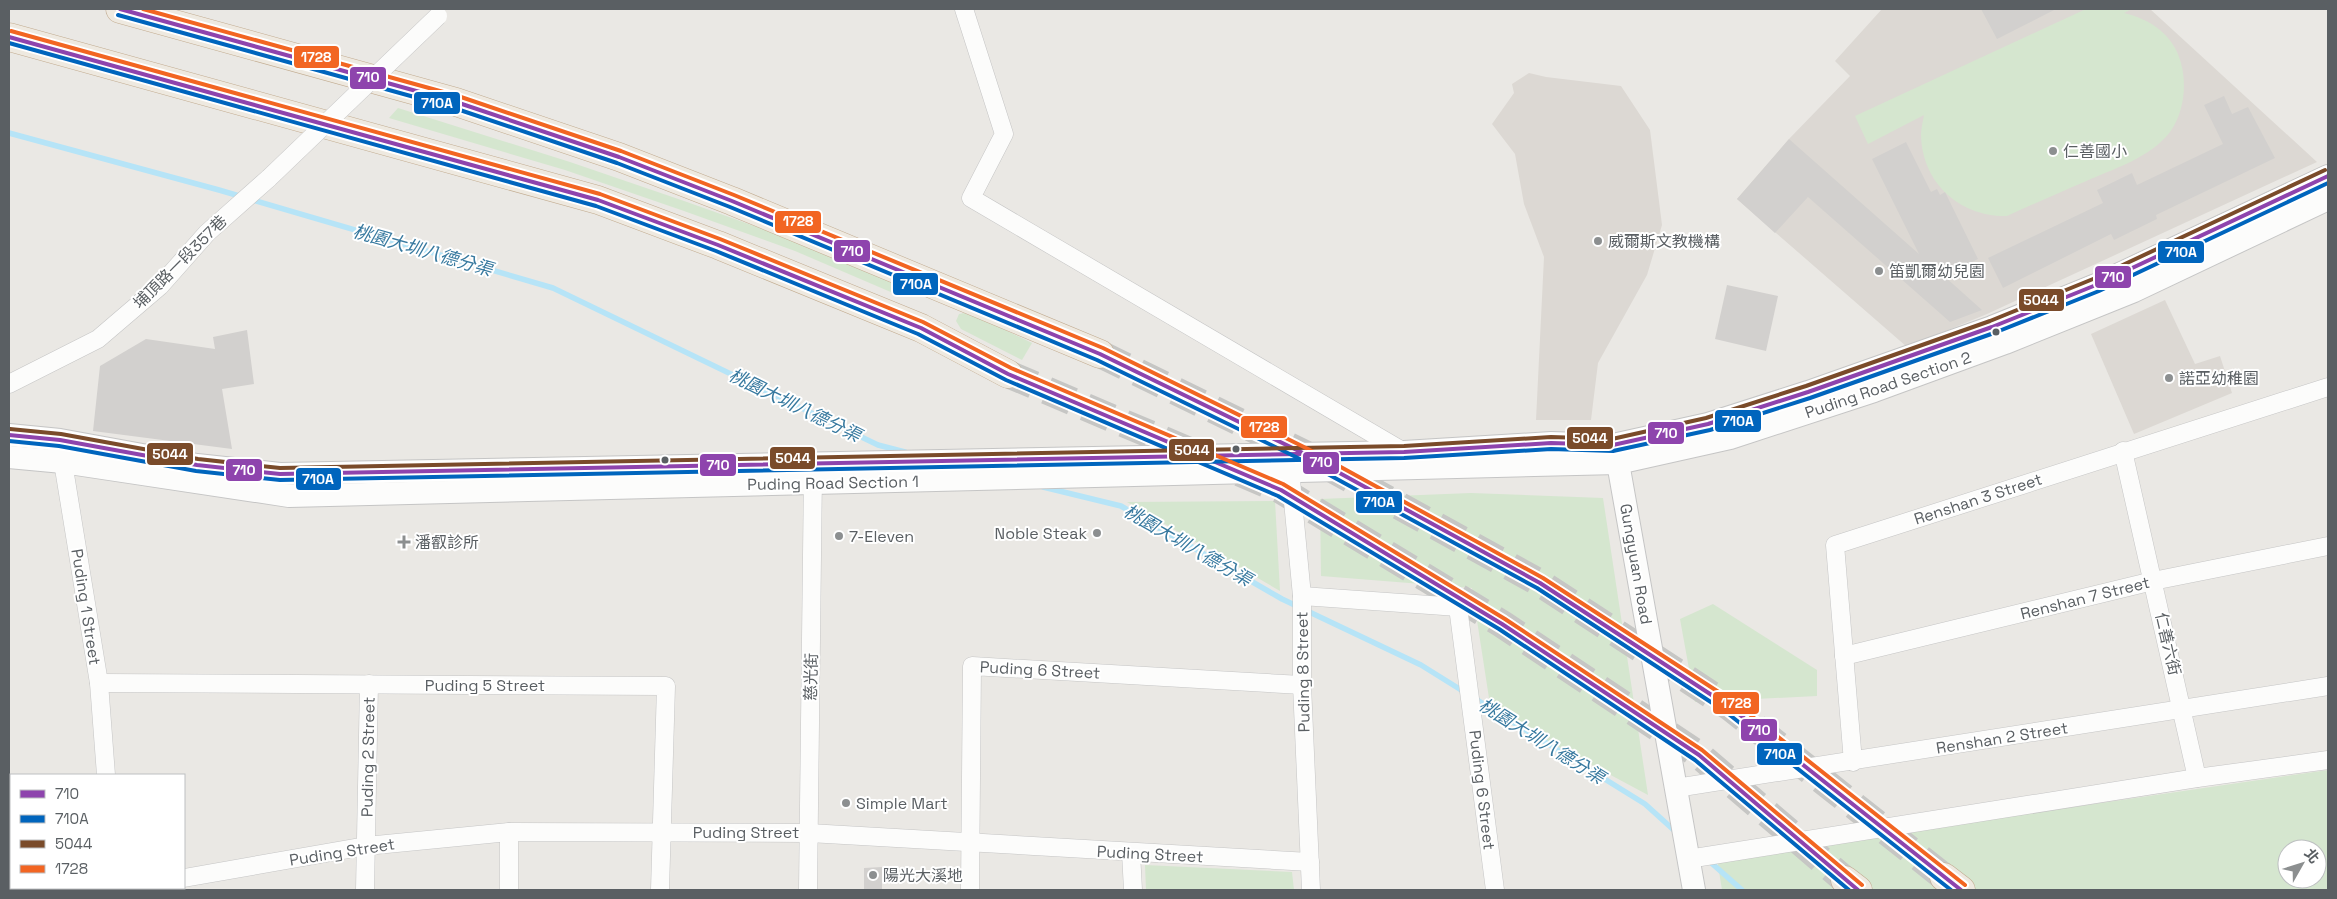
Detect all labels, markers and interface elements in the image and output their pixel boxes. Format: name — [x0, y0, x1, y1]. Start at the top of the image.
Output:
line badge: 1728 — [293, 45, 340, 69]
text: 1728 — [301, 48, 332, 66]
line badge: 710 — [349, 66, 387, 90]
text: 710 — [356, 68, 380, 86]
line badge: 710A — [413, 91, 461, 115]
text: 710A — [421, 94, 453, 112]
place label: 仁善國小 — [2063, 141, 2127, 162]
marker: 仁善國小 — [2047, 145, 2059, 157]
line badge: 1728 — [774, 210, 822, 234]
street label: 埔頂路一段357巷 — [129, 211, 231, 313]
text: 1728 — [783, 212, 814, 230]
water label: 桃園大圳八德分渠 — [351, 219, 498, 282]
place label: 威爾斯文教機構 — [1608, 231, 1720, 252]
marker: 威爾斯文教機構 — [1592, 235, 1604, 247]
line badge: 710 — [833, 239, 871, 263]
line badge: 710A — [2157, 240, 2205, 264]
text: 710 — [840, 242, 864, 260]
text: 710A — [2165, 243, 2197, 261]
place label: 笛凱爾幼兒園 — [1889, 261, 1985, 282]
marker: 笛凱爾幼兒園 — [1873, 265, 1885, 277]
line badge: 710 — [2094, 265, 2132, 289]
text: 710 — [2101, 268, 2125, 286]
line badge: 710A — [892, 272, 939, 296]
text: 710A — [900, 275, 932, 293]
line badge: 5044 — [2018, 288, 2065, 312]
text: 5044 — [2023, 291, 2059, 309]
unlabelled marker — [1991, 327, 2001, 337]
street label: Puding Road Section 2 — [1802, 347, 1974, 423]
water label: 桃園大圳八德分渠 — [725, 363, 867, 448]
place label: 諾亞幼稚園 — [2179, 368, 2259, 389]
marker: 諾亞幼稚園 — [2163, 372, 2175, 384]
line badge: 710A — [1714, 409, 1762, 433]
text: 710A — [1722, 412, 1754, 430]
line badge: 1728 — [1240, 415, 1288, 439]
text: 1728 — [1249, 418, 1280, 436]
line badge: 710 — [1647, 421, 1685, 445]
text: 710 — [1654, 424, 1678, 442]
line badge: 5044 — [1566, 426, 1614, 450]
text: 5044 — [1572, 429, 1608, 447]
line badge: 5044 — [1168, 438, 1215, 462]
text: 5044 — [1174, 441, 1210, 459]
line badge: 5044 — [146, 442, 194, 466]
unlabelled marker — [1231, 444, 1241, 454]
text: 5044 — [152, 445, 188, 463]
line badge: 5044 — [769, 446, 816, 470]
text: 5044 — [775, 449, 811, 467]
line badge: 710 — [1302, 451, 1340, 475]
line badge: 710 — [699, 453, 737, 477]
text: 710 — [1309, 453, 1333, 471]
unlabelled marker — [660, 455, 670, 465]
text: 710 — [706, 456, 730, 474]
line badge: 710 — [225, 458, 263, 482]
text: 710 — [232, 461, 256, 479]
line badge: 710A — [295, 467, 342, 491]
street label: Renshan 3 Street — [1911, 468, 2045, 530]
text: 710A — [302, 470, 334, 488]
street label: Puding Road Section 1 — [747, 471, 919, 495]
line badge: 710A — [1355, 490, 1403, 514]
text: 710A — [1363, 493, 1395, 511]
water label: 桃園大圳八德分渠 — [1120, 499, 1259, 592]
street label: Gungyuan Road — [1615, 502, 1657, 626]
place label: Noble Steak — [995, 523, 1087, 544]
place label: 7-Eleven — [849, 526, 914, 547]
marker: Noble Steak — [1091, 527, 1103, 539]
marker: 7-Eleven — [833, 530, 845, 542]
place label: 潘叡診所 — [415, 532, 479, 553]
marker: 潘叡診所 — [397, 535, 411, 549]
street label: Puding 1 Street — [66, 547, 106, 667]
street label: Renshan 7 Street — [2018, 572, 2152, 624]
street label: 仁善六街 — [2151, 610, 2185, 678]
street label: Puding 8 Street — [1291, 611, 1315, 733]
street label: 慈光街 — [800, 653, 822, 701]
street label: Puding 6 Street — [979, 656, 1101, 684]
street label: Puding 5 Street — [425, 675, 545, 696]
line badge: 1728 — [1712, 691, 1760, 715]
water label: 桃園大圳八德分渠 — [1475, 693, 1612, 790]
text: 1728 — [1721, 694, 1752, 712]
street label: Puding 2 Street — [356, 697, 380, 817]
street label: Renshan 2 Street — [1934, 717, 2070, 759]
line badge: 710 — [1740, 718, 1778, 742]
text: 710 — [1747, 721, 1771, 739]
street label: Puding 6 Street — [1464, 729, 1500, 851]
line badge: 710A — [1756, 742, 1803, 766]
text: 710A — [1764, 745, 1796, 763]
legend — [10, 774, 185, 889]
text: 710 — [55, 784, 79, 803]
place label: Simple Mart — [856, 793, 948, 814]
marker: Simple Mart — [840, 797, 852, 809]
text: 710A — [55, 809, 89, 828]
street label: Puding Street — [693, 822, 799, 843]
street label: Puding Street — [288, 833, 396, 871]
text: 5044 — [55, 834, 92, 853]
north arrow — [2277, 839, 2327, 889]
street label: Puding Street — [1096, 841, 1204, 867]
text: 北 — [2301, 845, 2324, 867]
text: 1728 — [55, 859, 88, 878]
place label: 陽光大溪地 — [883, 865, 963, 886]
marker: 陽光大溪地 — [867, 869, 879, 881]

